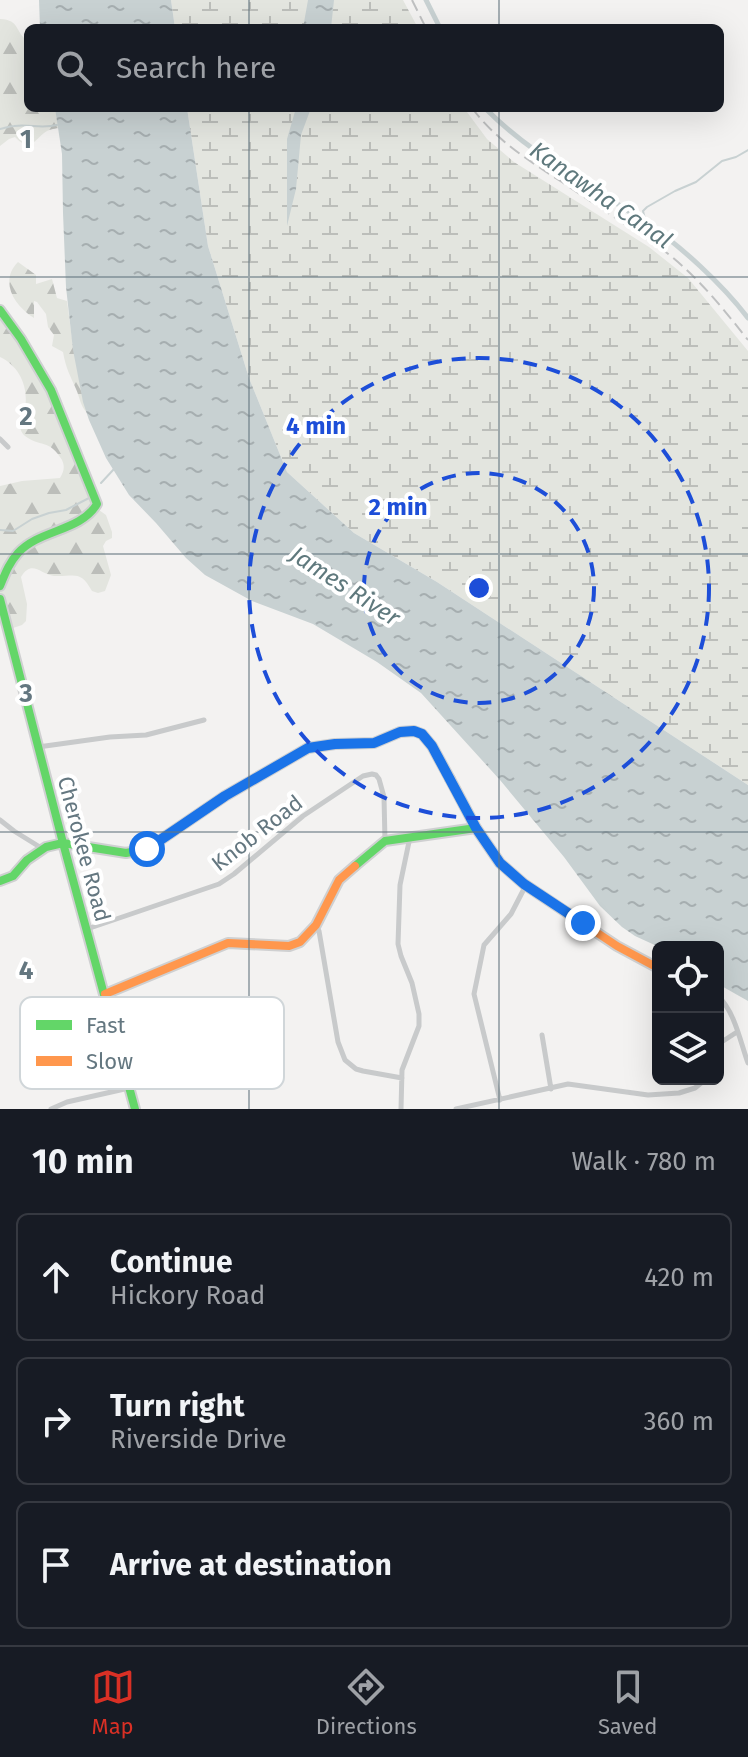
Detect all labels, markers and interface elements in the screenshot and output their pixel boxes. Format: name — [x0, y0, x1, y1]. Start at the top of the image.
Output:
search box — [24, 24, 724, 112]
icon: search — [52, 46, 96, 90]
text: Search here — [116, 50, 276, 86]
text: 1 — [20, 124, 32, 155]
water label: Kanawha Canal — [525, 136, 677, 254]
text: 2 — [19, 401, 33, 432]
text: 4 min — [286, 412, 346, 440]
text: 2 min — [369, 493, 428, 521]
water label: James River — [283, 539, 406, 632]
centre of rings — [465, 574, 493, 602]
text: 3 — [18, 678, 33, 709]
street label: Cherokee Road — [52, 773, 116, 925]
street label: Knob Road — [206, 789, 308, 877]
route start — [129, 831, 165, 867]
route end — [565, 905, 601, 941]
map controls — [652, 941, 724, 1085]
button: locate — [652, 941, 724, 1013]
text: 4 — [19, 955, 34, 986]
legend — [20, 997, 284, 1089]
text: Fast — [86, 1012, 126, 1039]
button: layers — [652, 1013, 724, 1085]
text: Slow — [86, 1048, 133, 1075]
text: 10 min — [32, 1141, 134, 1182]
text: Walk · 780 m — [571, 1146, 716, 1177]
text: Continue — [110, 1244, 233, 1280]
icon: ahead — [34, 1255, 78, 1299]
text: 420 m — [644, 1262, 714, 1293]
text: Hickory Road — [110, 1280, 265, 1311]
text: Turn right — [110, 1388, 245, 1424]
icon: right — [34, 1399, 78, 1443]
text: 360 m — [643, 1406, 714, 1437]
text: Riverside Drive — [110, 1424, 287, 1455]
icon: arrive — [34, 1543, 78, 1587]
text: Arrive at destination — [110, 1547, 392, 1583]
tab: Map — [91, 1665, 135, 1740]
tab: Directions — [316, 1665, 417, 1740]
tab: Saved — [598, 1665, 657, 1740]

